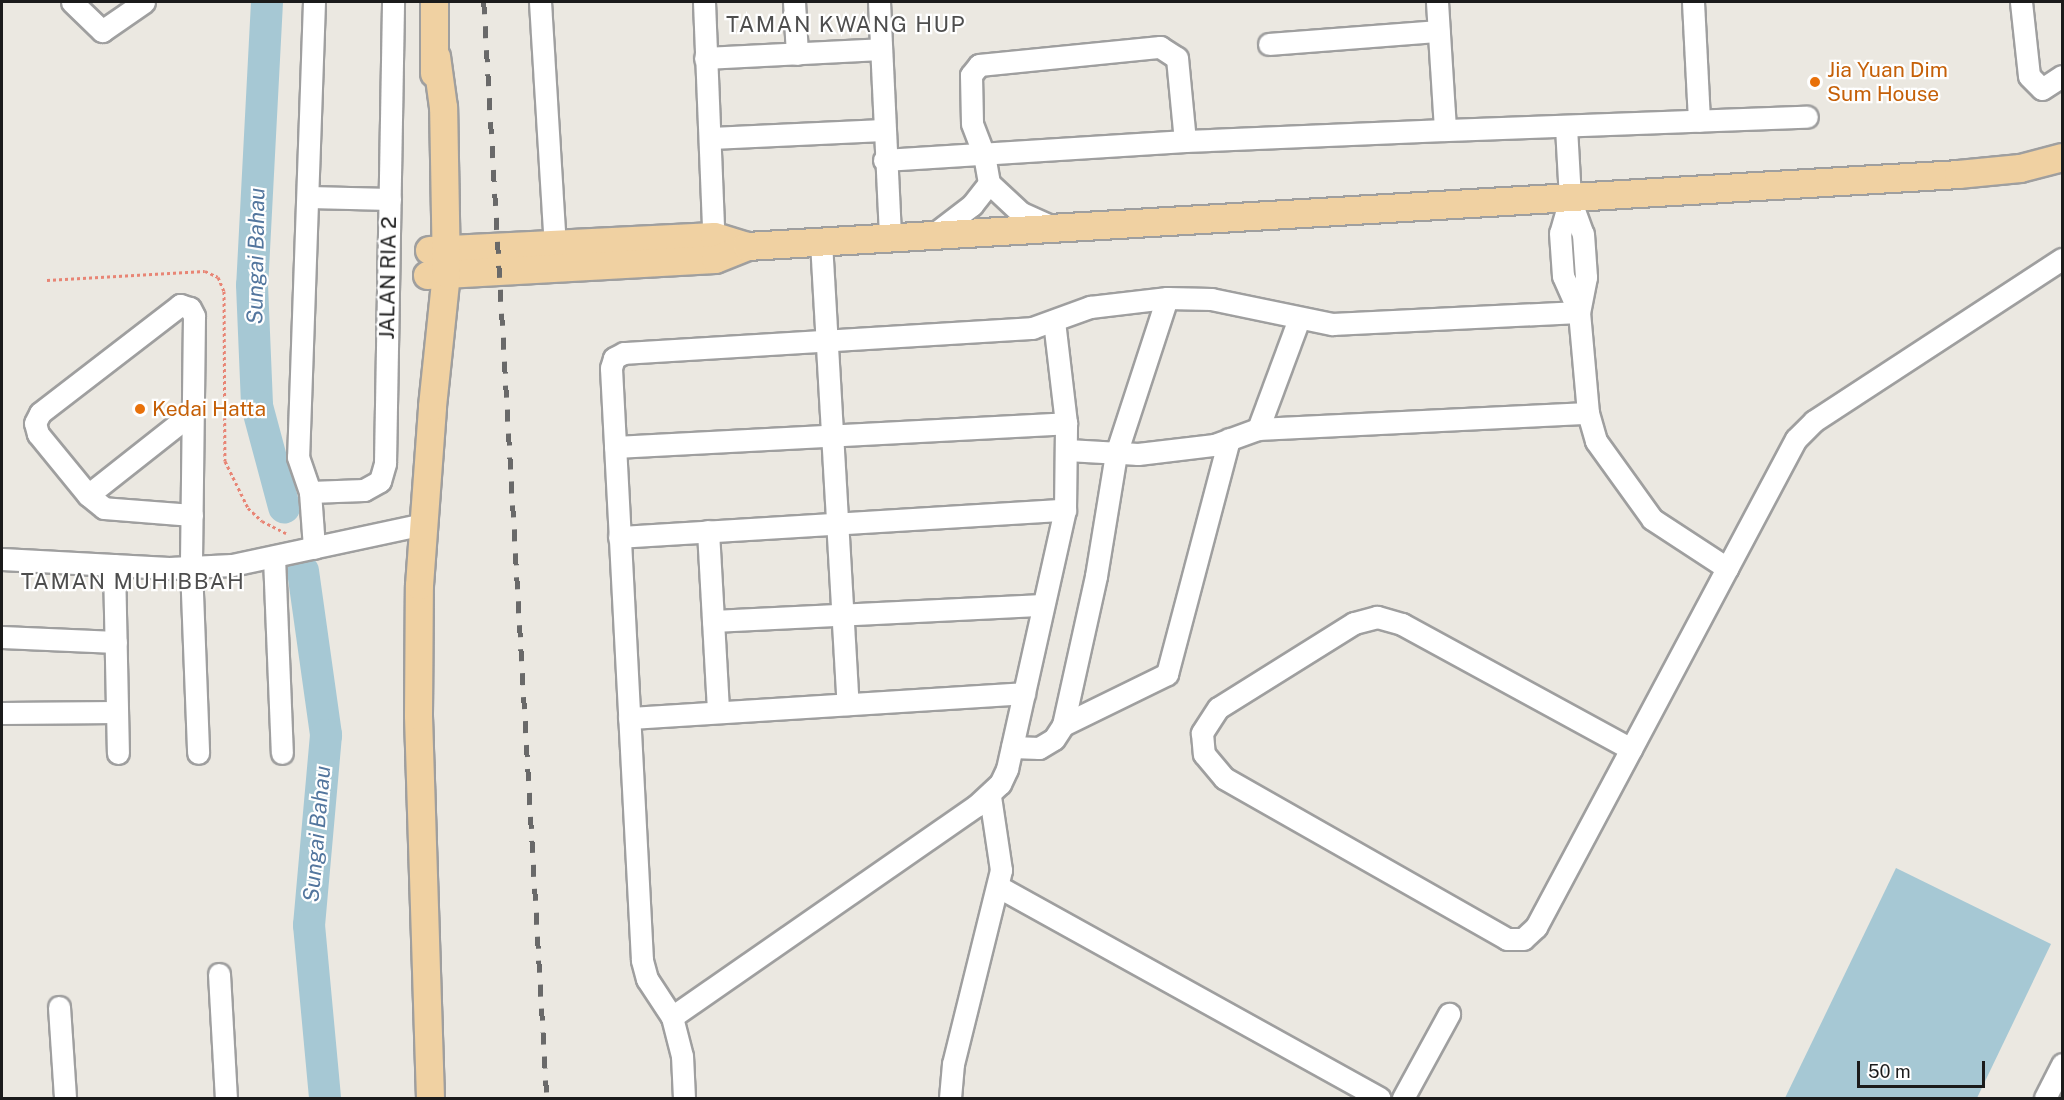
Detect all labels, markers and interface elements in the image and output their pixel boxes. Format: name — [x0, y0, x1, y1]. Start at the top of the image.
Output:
district label: TAMAN KWANG HUP — [726, 12, 966, 38]
place label: Jia Yuan Dim Sum House — [1827, 57, 1948, 107]
marker: Jia Yuan Dim Sum House — [1808, 75, 1822, 89]
water label: Sungai Bahau — [242, 187, 270, 325]
street label: JALAN RIA 2 — [374, 216, 402, 340]
place label: Kedai Hatta — [152, 396, 266, 422]
marker: Kedai Hatta — [133, 402, 147, 416]
district label: TAMAN MUHIBBAH — [21, 569, 245, 595]
water label: Sungai Bahau — [298, 765, 336, 903]
scale bar — [1860, 1049, 1988, 1087]
text: 50 m — [1868, 1061, 1911, 1082]

